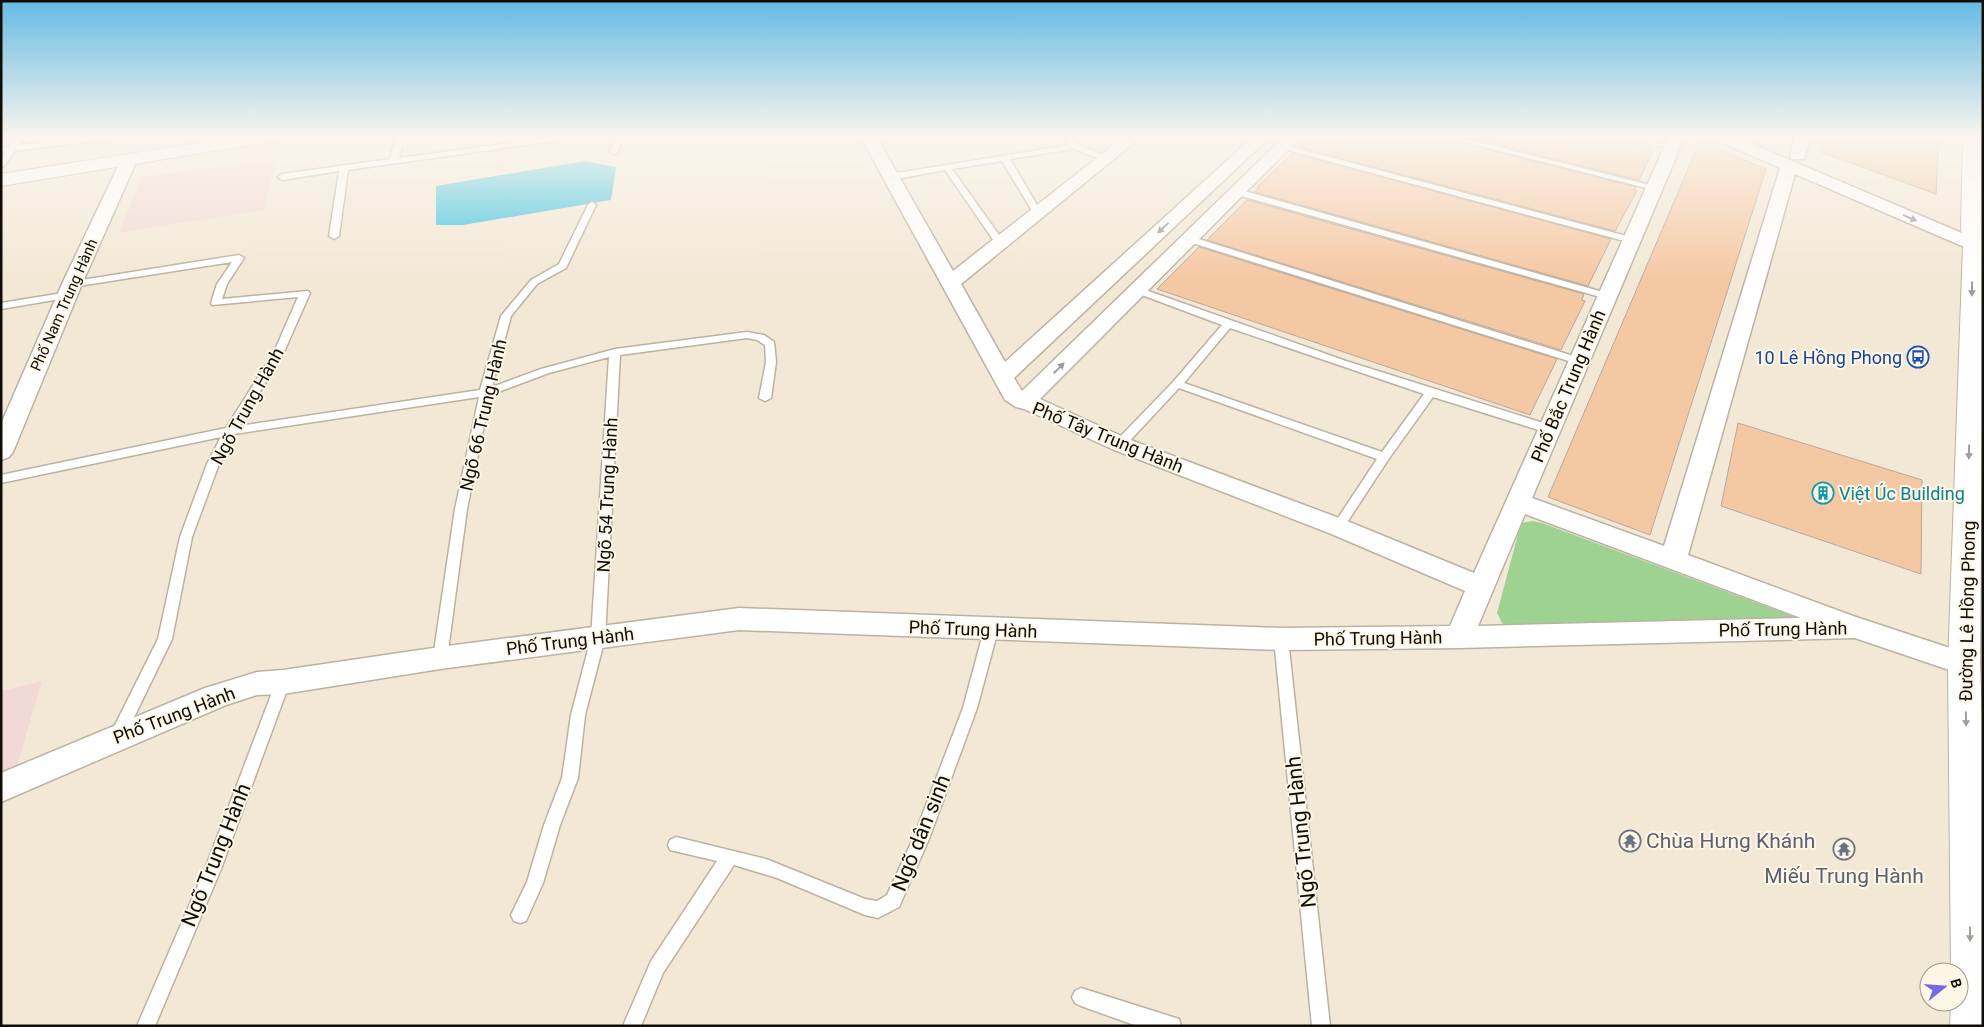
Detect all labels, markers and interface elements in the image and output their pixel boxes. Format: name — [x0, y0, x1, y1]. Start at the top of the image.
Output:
one-way arrow — [1903, 214, 1917, 222]
one-way arrow — [1157, 222, 1169, 234]
street label: Phố Nam Trung Hành — [27, 236, 101, 374]
one-way arrow — [1968, 281, 1976, 297]
street label: Phố Bắc Trung Hành — [1526, 307, 1610, 465]
street label: Ngõ 66 Trung Hành — [455, 337, 511, 493]
street label: Ngõ Trung Hành — [206, 344, 288, 468]
bus stop icon: 10 Lê Hồng Phong — [1906, 345, 1930, 369]
place label: 10 Lê Hồng Phong — [1754, 347, 1902, 368]
one-way arrow — [1053, 362, 1065, 374]
street label: Phố Tây Trung Hành — [1030, 397, 1186, 477]
street label: Ngõ 54 Trung Hành — [592, 417, 622, 573]
one-way arrow — [1965, 444, 1973, 460]
building icon: Việt Úc Building — [1811, 481, 1835, 505]
place label: Việt Úc Building — [1839, 483, 1965, 504]
street label: Đường Lê Hồng Phong — [1955, 520, 1979, 702]
street label: Phố Trung Hành — [908, 616, 1038, 642]
street label: Phố Trung Hành — [1718, 617, 1848, 641]
street label: Phố Trung Hành — [505, 623, 635, 659]
street label: Phố Trung Hành — [1313, 626, 1443, 650]
street label: Phố Trung Hành — [110, 682, 238, 748]
one-way arrow — [1962, 711, 1970, 727]
street label: Ngõ Trung Hành — [1281, 755, 1321, 909]
street label: Ngõ dân sinh — [887, 771, 955, 895]
street label: Ngõ Trung Hành — [176, 780, 256, 930]
temple icon: Chùa Hưng Khánh — [1618, 829, 1642, 853]
place label: Chùa Hưng Khánh — [1646, 829, 1815, 853]
temple icon: Miếu Trung Hành — [1832, 837, 1856, 861]
place label: Miếu Trung Hành — [1764, 864, 1924, 888]
one-way arrow — [1966, 926, 1974, 942]
north arrow — [1919, 962, 1969, 1012]
text: B — [1947, 977, 1965, 990]

